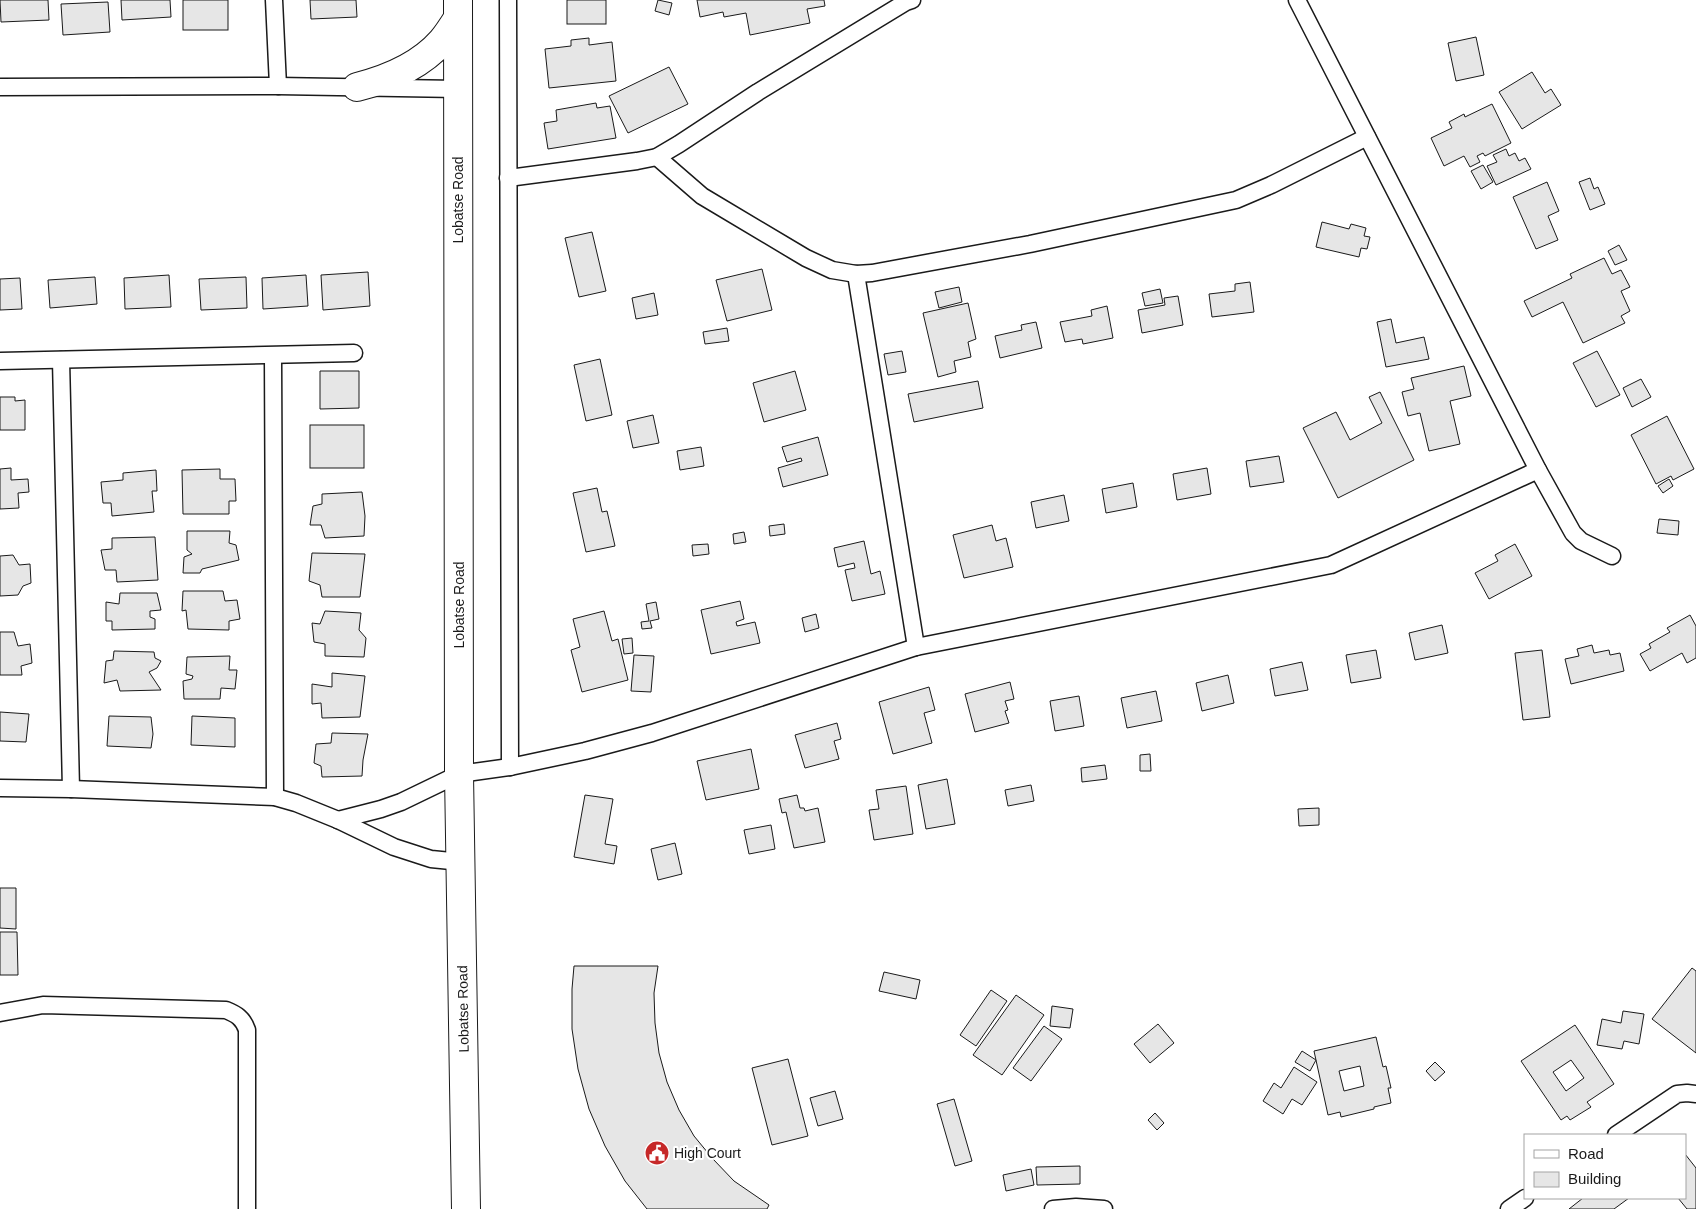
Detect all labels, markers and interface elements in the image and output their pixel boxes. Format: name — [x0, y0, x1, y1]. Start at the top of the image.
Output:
street label: Lobatse Road — [450, 156, 466, 244]
street label: Lobatse Road — [451, 561, 467, 649]
street label: Lobatse Road — [454, 965, 472, 1053]
legend — [1524, 1134, 1686, 1199]
public building icon: High Court — [644, 1140, 670, 1166]
place label: High Court — [674, 1145, 741, 1161]
text: Road — [1568, 1145, 1604, 1162]
text: Building — [1568, 1170, 1621, 1187]

